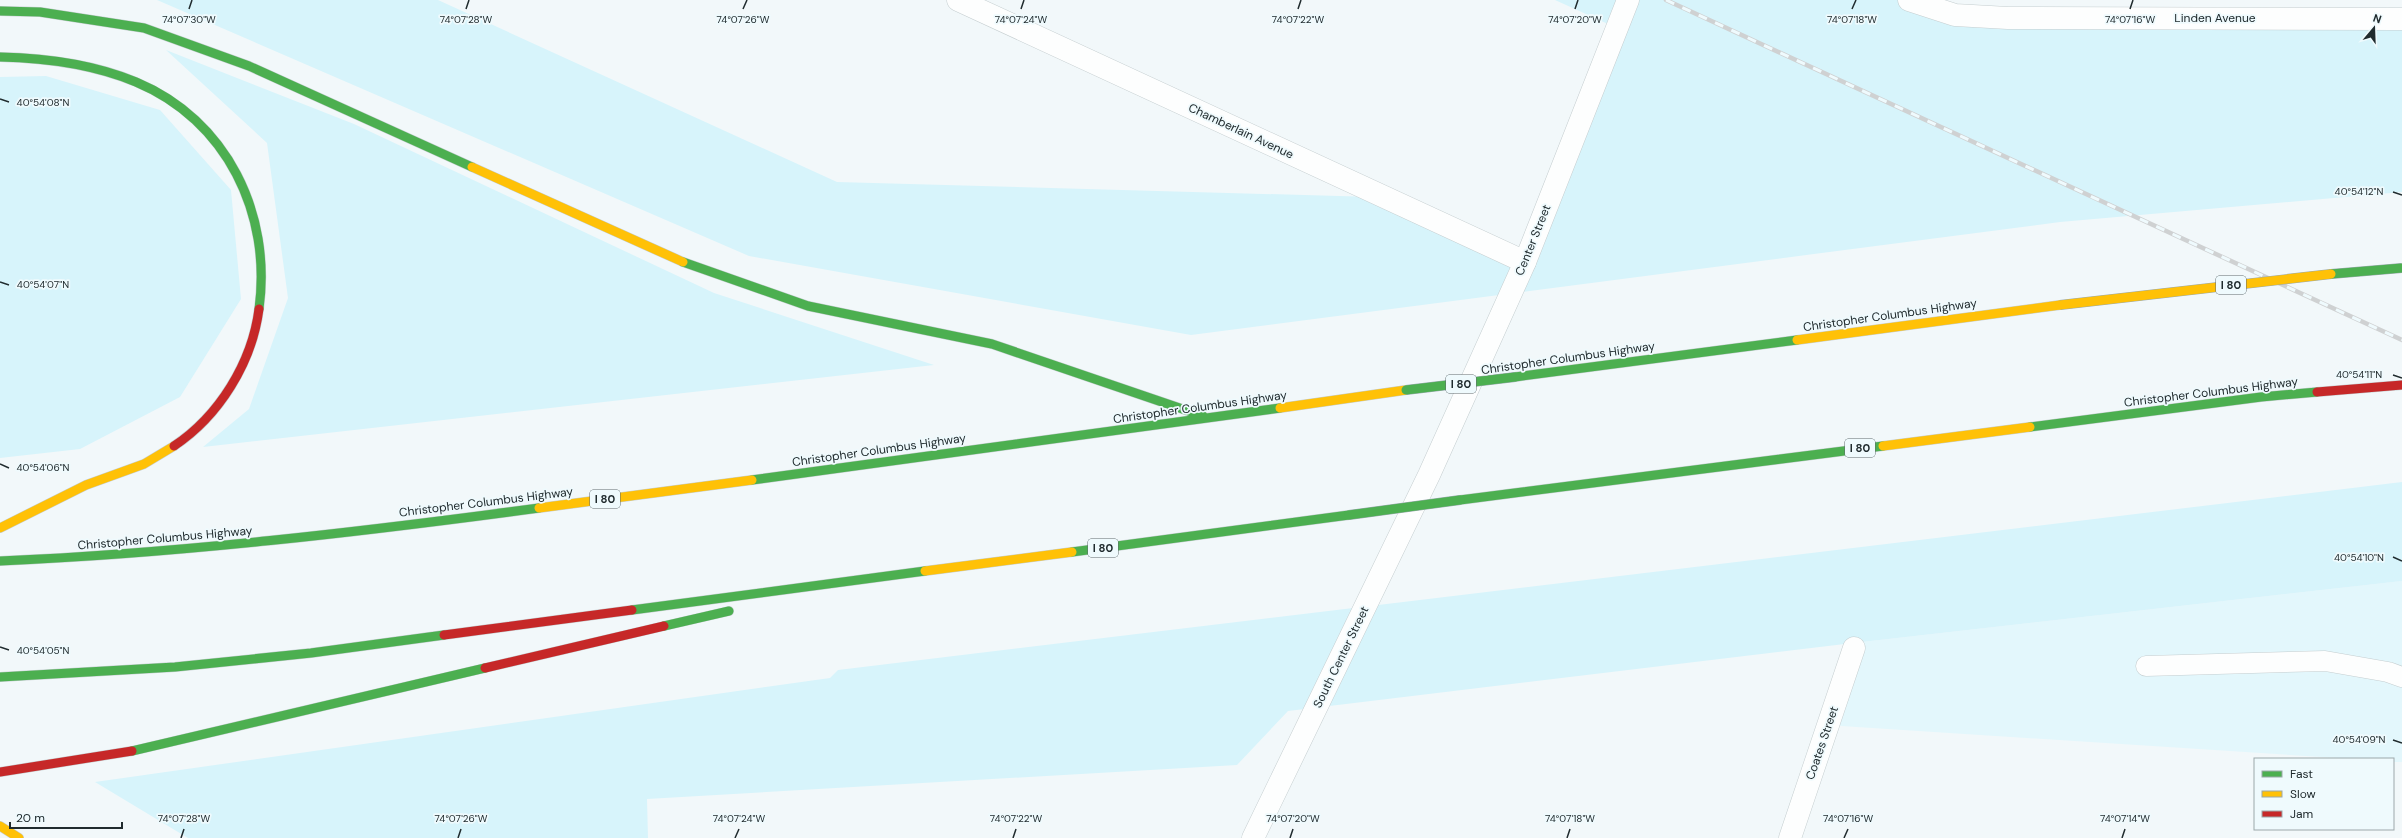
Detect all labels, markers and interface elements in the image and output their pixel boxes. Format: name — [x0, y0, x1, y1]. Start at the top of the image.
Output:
north arrow — [2354, 8, 2394, 48]
street label: Linden Avenue — [2174, 10, 2256, 26]
text: N — [2371, 11, 2383, 26]
text: 74°07'30"W — [162, 13, 216, 26]
text: 74°07'28"W — [440, 13, 493, 26]
text: 74°07'26"W — [717, 13, 770, 26]
text: 74°07'24"W — [995, 13, 1048, 26]
text: 74°07'22"W — [1272, 13, 1324, 26]
text: 74°07'20"W — [1548, 13, 1602, 26]
text: 74°07'18"W — [1827, 13, 1877, 26]
text: 74°07'16"W — [2105, 13, 2155, 26]
text: 40°54'08"N — [17, 96, 70, 109]
street label: Chamberlain Avenue — [1186, 100, 1296, 163]
text: 40°54'12"N — [2335, 185, 2383, 198]
street label: Center Street — [1511, 202, 1555, 278]
road number: I 80 — [2216, 276, 2246, 294]
text: 40°54'07"N — [17, 278, 69, 291]
street label: Christopher Columbus Highway — [1802, 295, 1978, 335]
street label: Christopher Columbus Highway — [1480, 338, 1656, 378]
text: 40°54'11"N — [2336, 368, 2382, 381]
street label: Christopher Columbus Highway — [2123, 373, 2299, 411]
road number: I 80 — [1446, 375, 1476, 393]
street label: Christopher Columbus Highway — [1112, 387, 1288, 427]
street label: Christopher Columbus Highway — [791, 430, 967, 470]
road number: I 80 — [1845, 439, 1875, 457]
text: 40°54'06"N — [16, 461, 70, 474]
street label: Christopher Columbus Highway — [398, 483, 574, 521]
road number: I 80 — [590, 490, 620, 508]
street label: Christopher Columbus Highway — [77, 522, 253, 554]
road number: I 80 — [1088, 539, 1118, 557]
text: 40°54'10"N — [2334, 551, 2384, 564]
street label: South Center Street — [1309, 603, 1373, 710]
text: 40°54'05"N — [17, 644, 69, 657]
street label: Coates Street — [1802, 704, 1842, 782]
text: 40°54'09"N — [2332, 733, 2386, 746]
legend — [2254, 758, 2394, 830]
text: Fast — [2290, 766, 2313, 782]
text: Slow — [2290, 786, 2316, 802]
scale bar — [10, 804, 122, 830]
text: Jam — [2290, 806, 2313, 822]
text: 20 m — [16, 810, 45, 826]
text: 74°07'28"W — [158, 812, 211, 825]
text: 74°07'26"W — [435, 812, 488, 825]
text: 74°07'24"W — [713, 812, 766, 825]
text: 74°07'22"W — [990, 812, 1042, 825]
text: 74°07'20"W — [1266, 812, 1320, 825]
text: 74°07'18"W — [1545, 812, 1595, 825]
text: 74°07'16"W — [1823, 812, 1873, 825]
text: 74°07'14"W — [2100, 812, 2150, 825]

